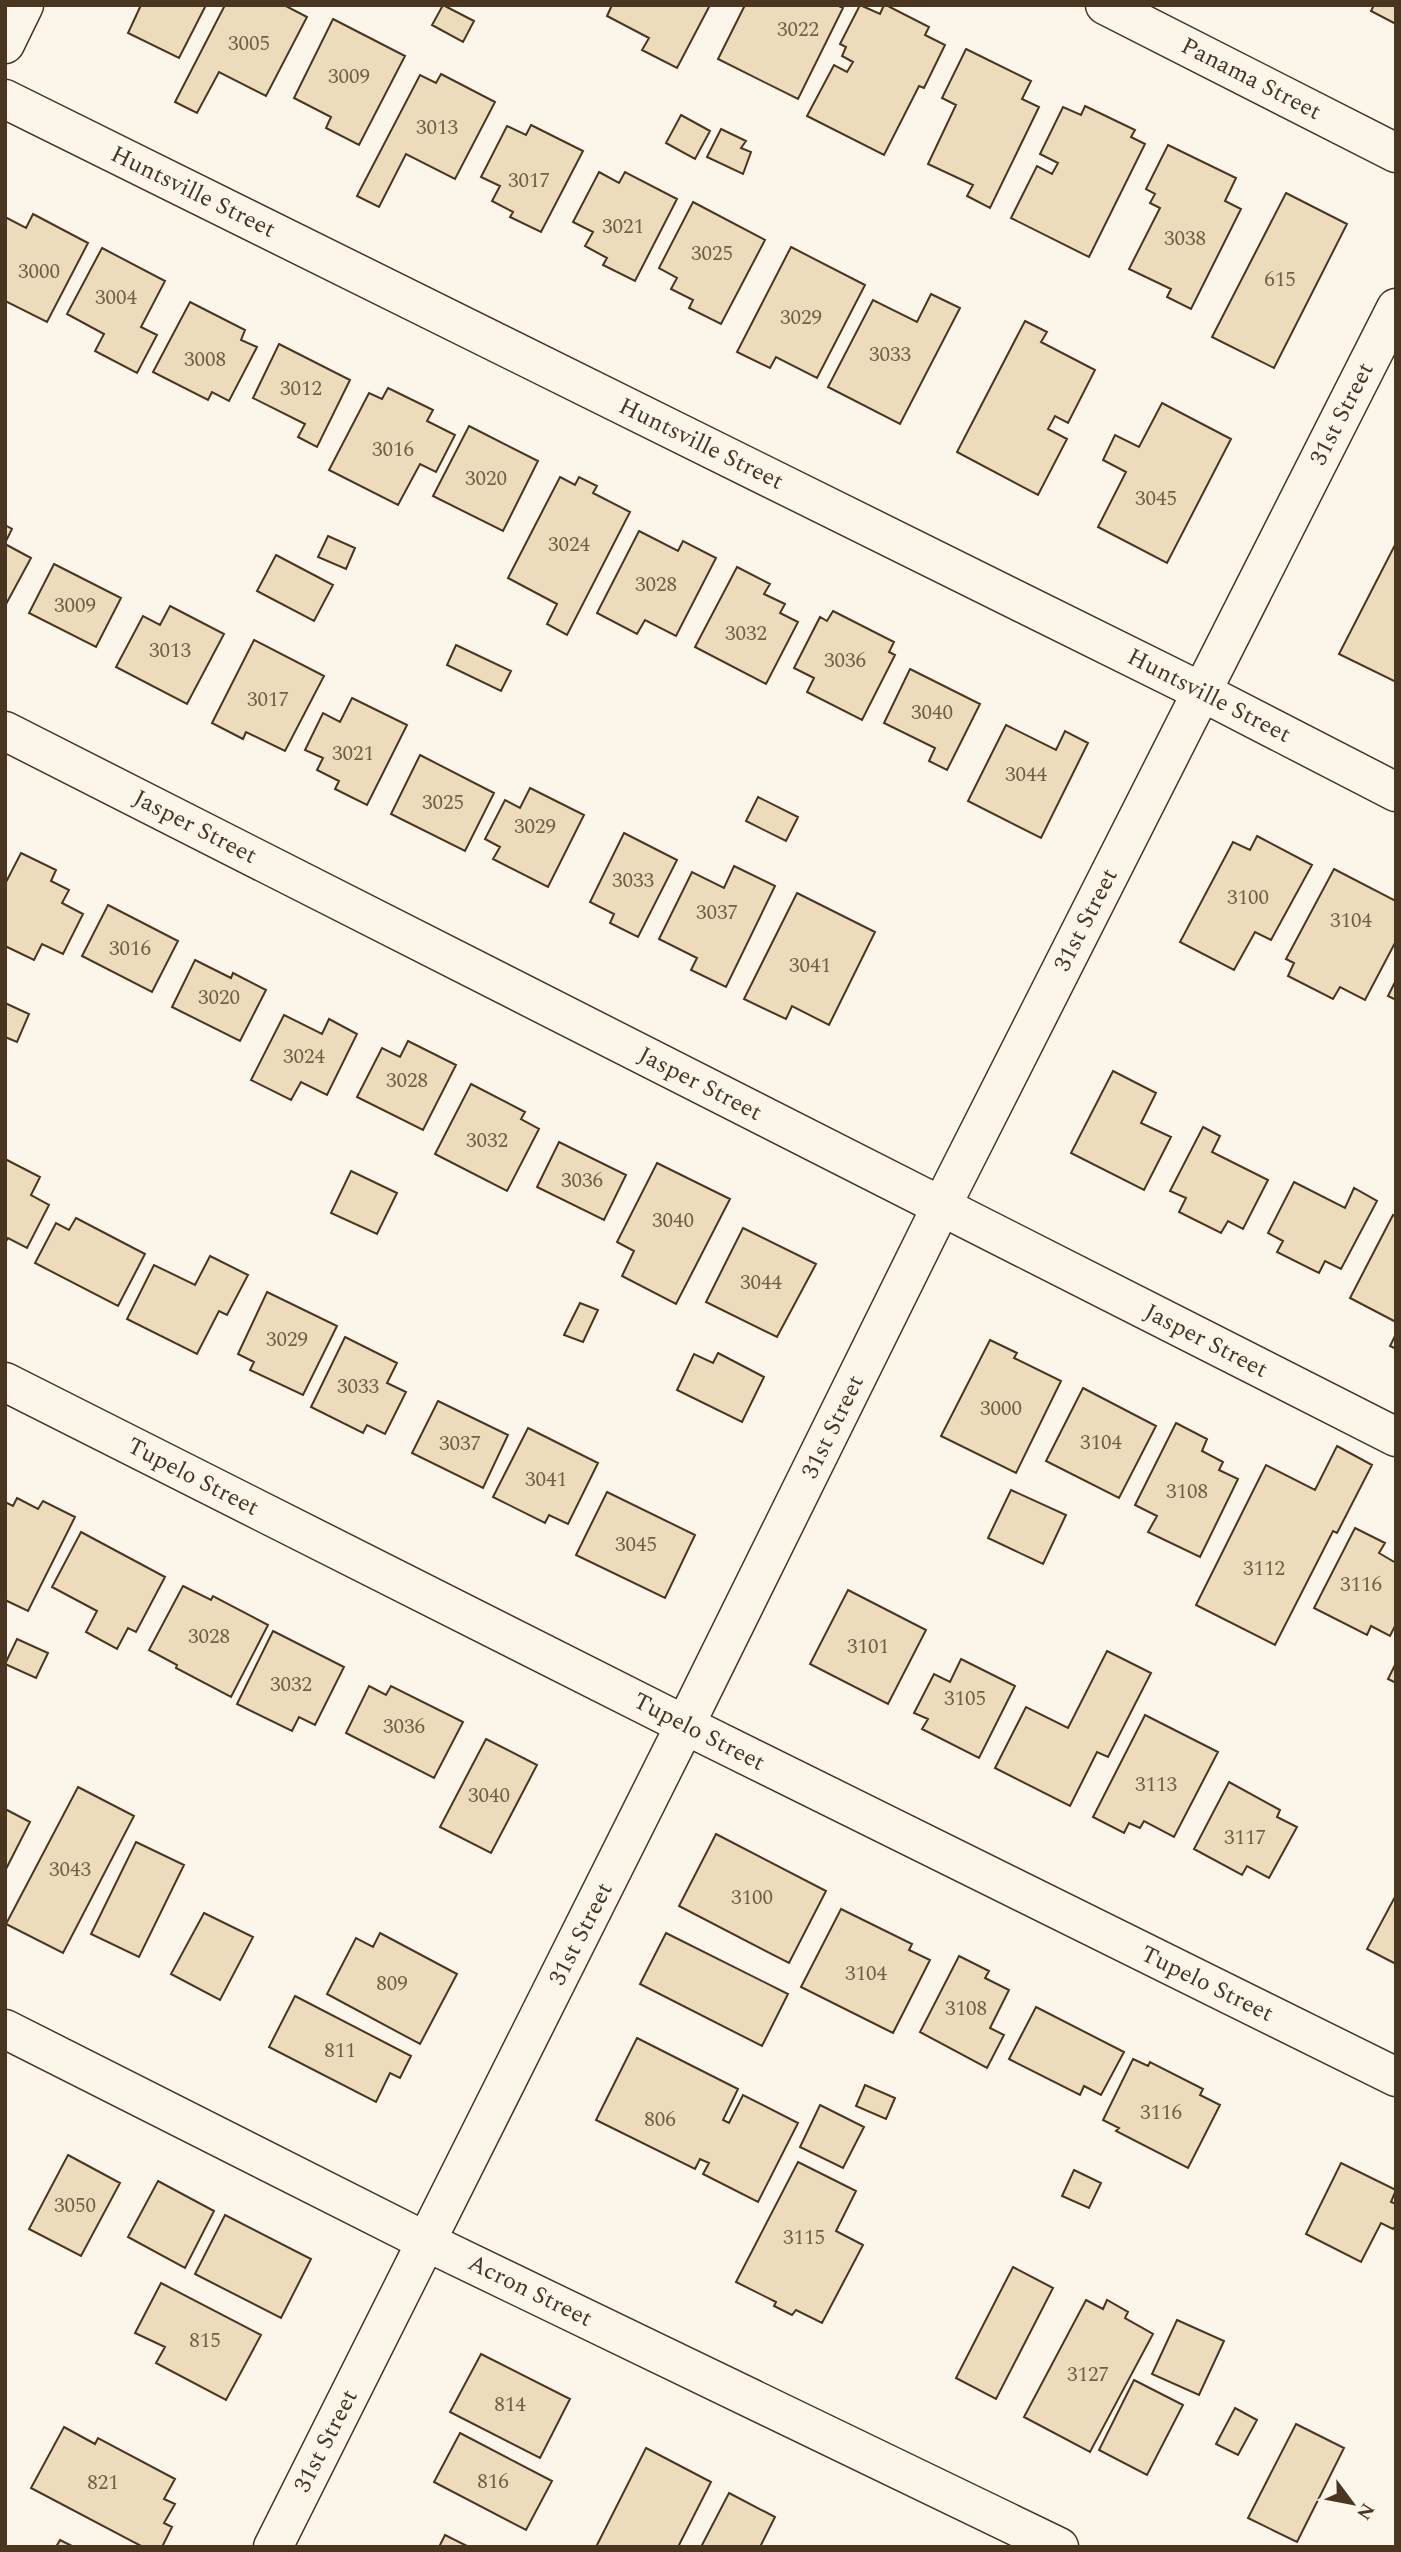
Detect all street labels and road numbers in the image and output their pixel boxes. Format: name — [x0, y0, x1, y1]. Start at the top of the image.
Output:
street label: Panama Street — [1174, 28, 1328, 130]
street label: Huntsville Street — [104, 136, 282, 248]
street label: 31st Street — [1301, 356, 1383, 472]
street label: Huntsville Street — [612, 388, 790, 500]
street label: Huntsville Street — [1121, 639, 1297, 753]
street label: Jasper Street — [127, 780, 263, 874]
street label: 31st Street — [1045, 862, 1127, 978]
street label: Jasper Street — [632, 1037, 768, 1131]
street label: Jasper Street — [1138, 1294, 1274, 1388]
street label: 31st Street — [792, 1369, 874, 1485]
street label: Tupelo Street — [121, 1428, 265, 1526]
street label: Tupelo Street — [627, 1683, 771, 1781]
street label: 31st Street — [540, 1876, 622, 1992]
street label: Tupelo Street — [1135, 1936, 1279, 2032]
street label: Acron Street — [462, 2245, 598, 2337]
street label: 31st Street — [285, 2383, 367, 2499]

